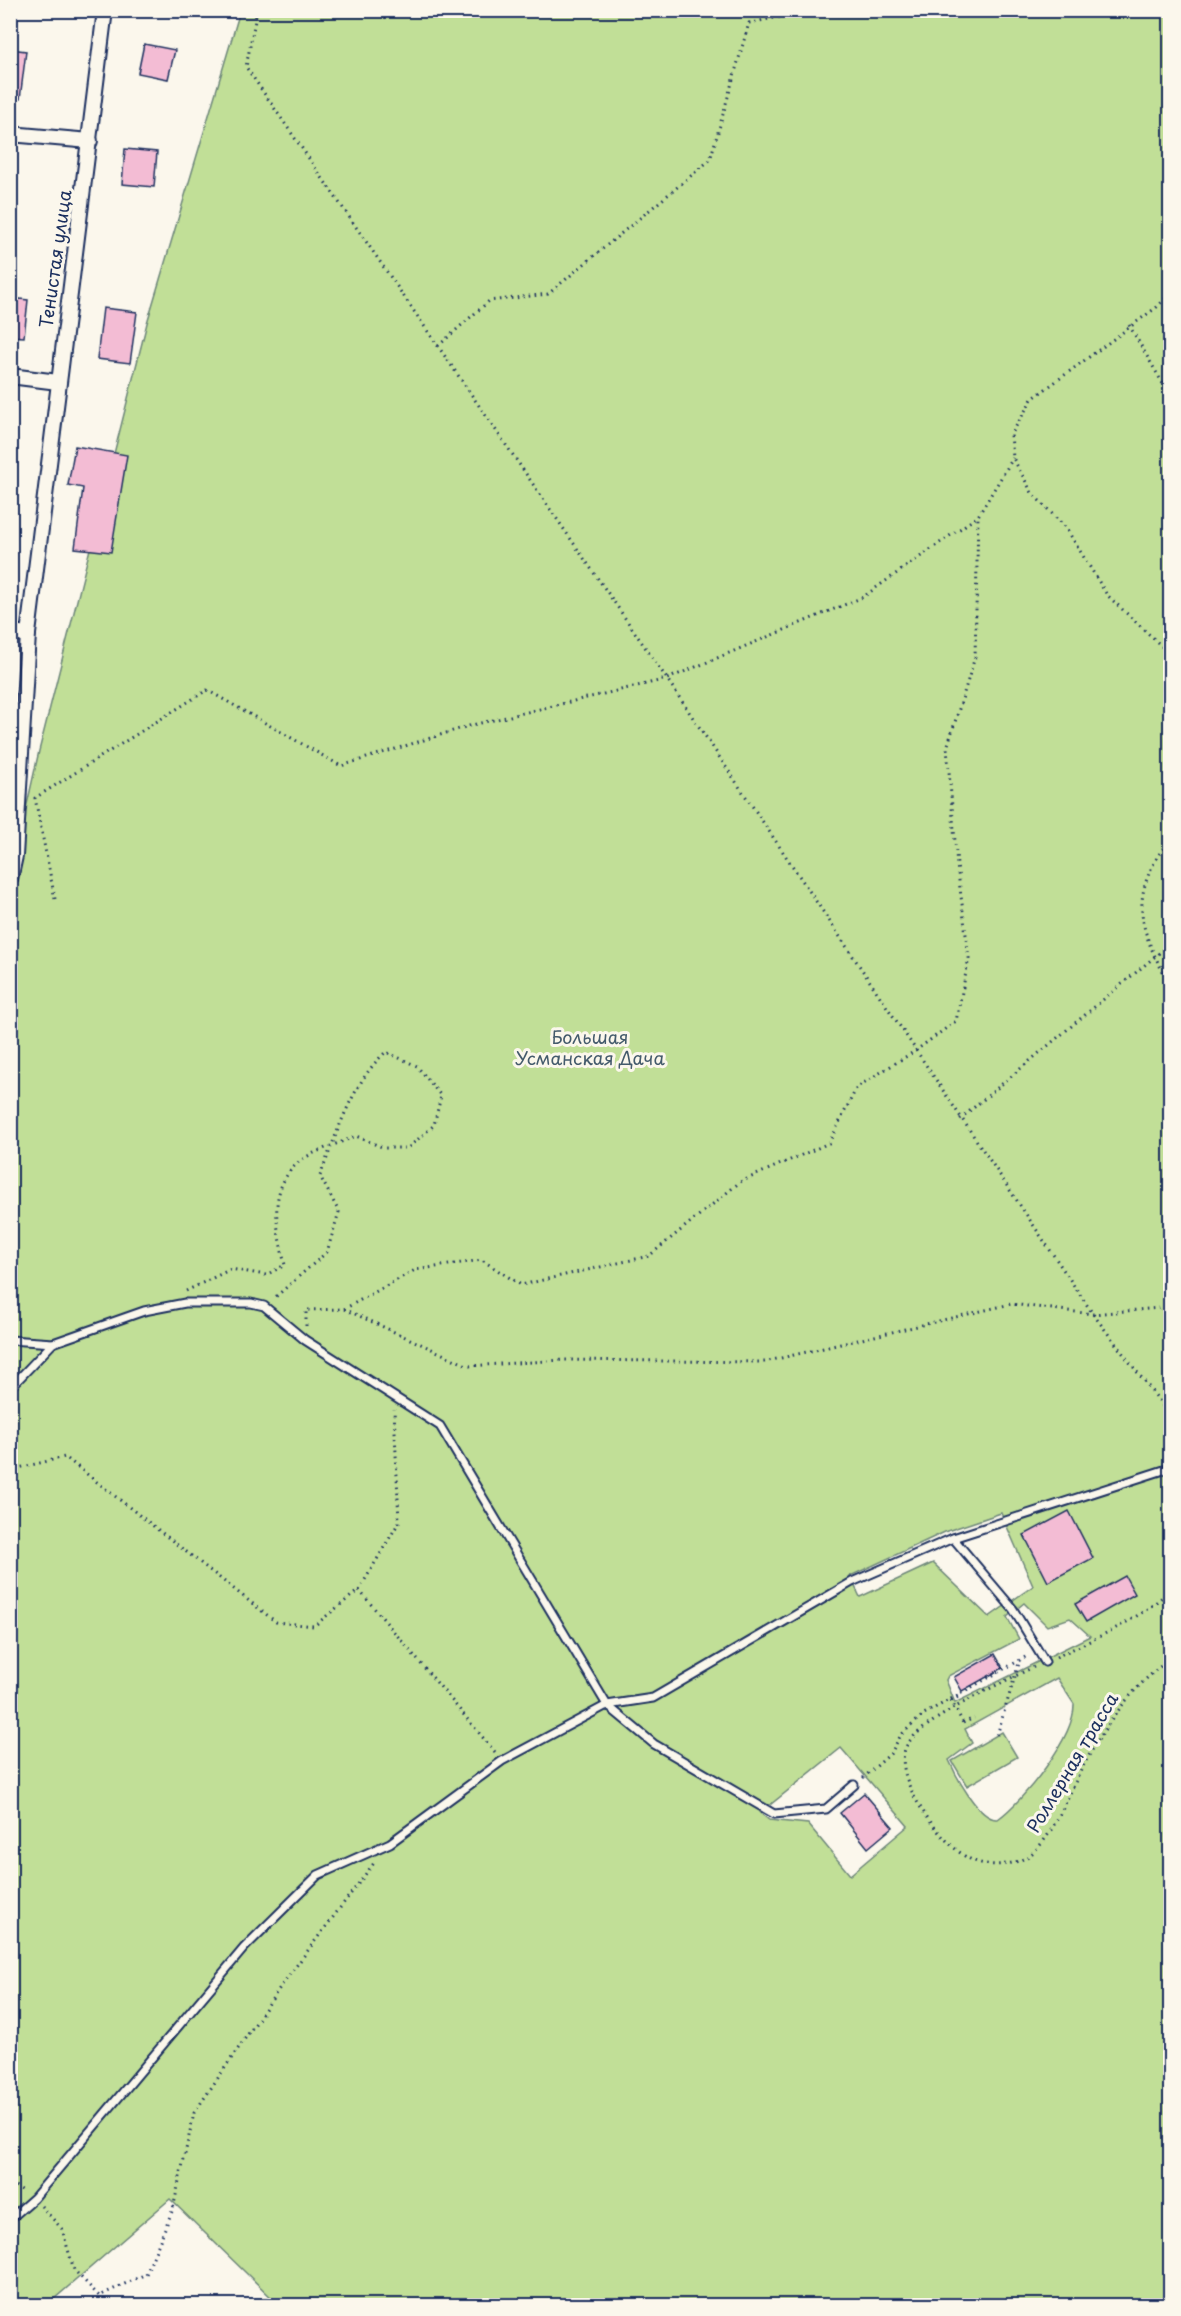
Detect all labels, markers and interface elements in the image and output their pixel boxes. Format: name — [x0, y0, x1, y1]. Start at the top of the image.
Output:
street label: Тенистая улица — [31, 187, 78, 330]
park label: Большая Усманская Дача — [515, 1023, 666, 1071]
street label: Роллерная трасса — [1019, 1687, 1125, 1837]

